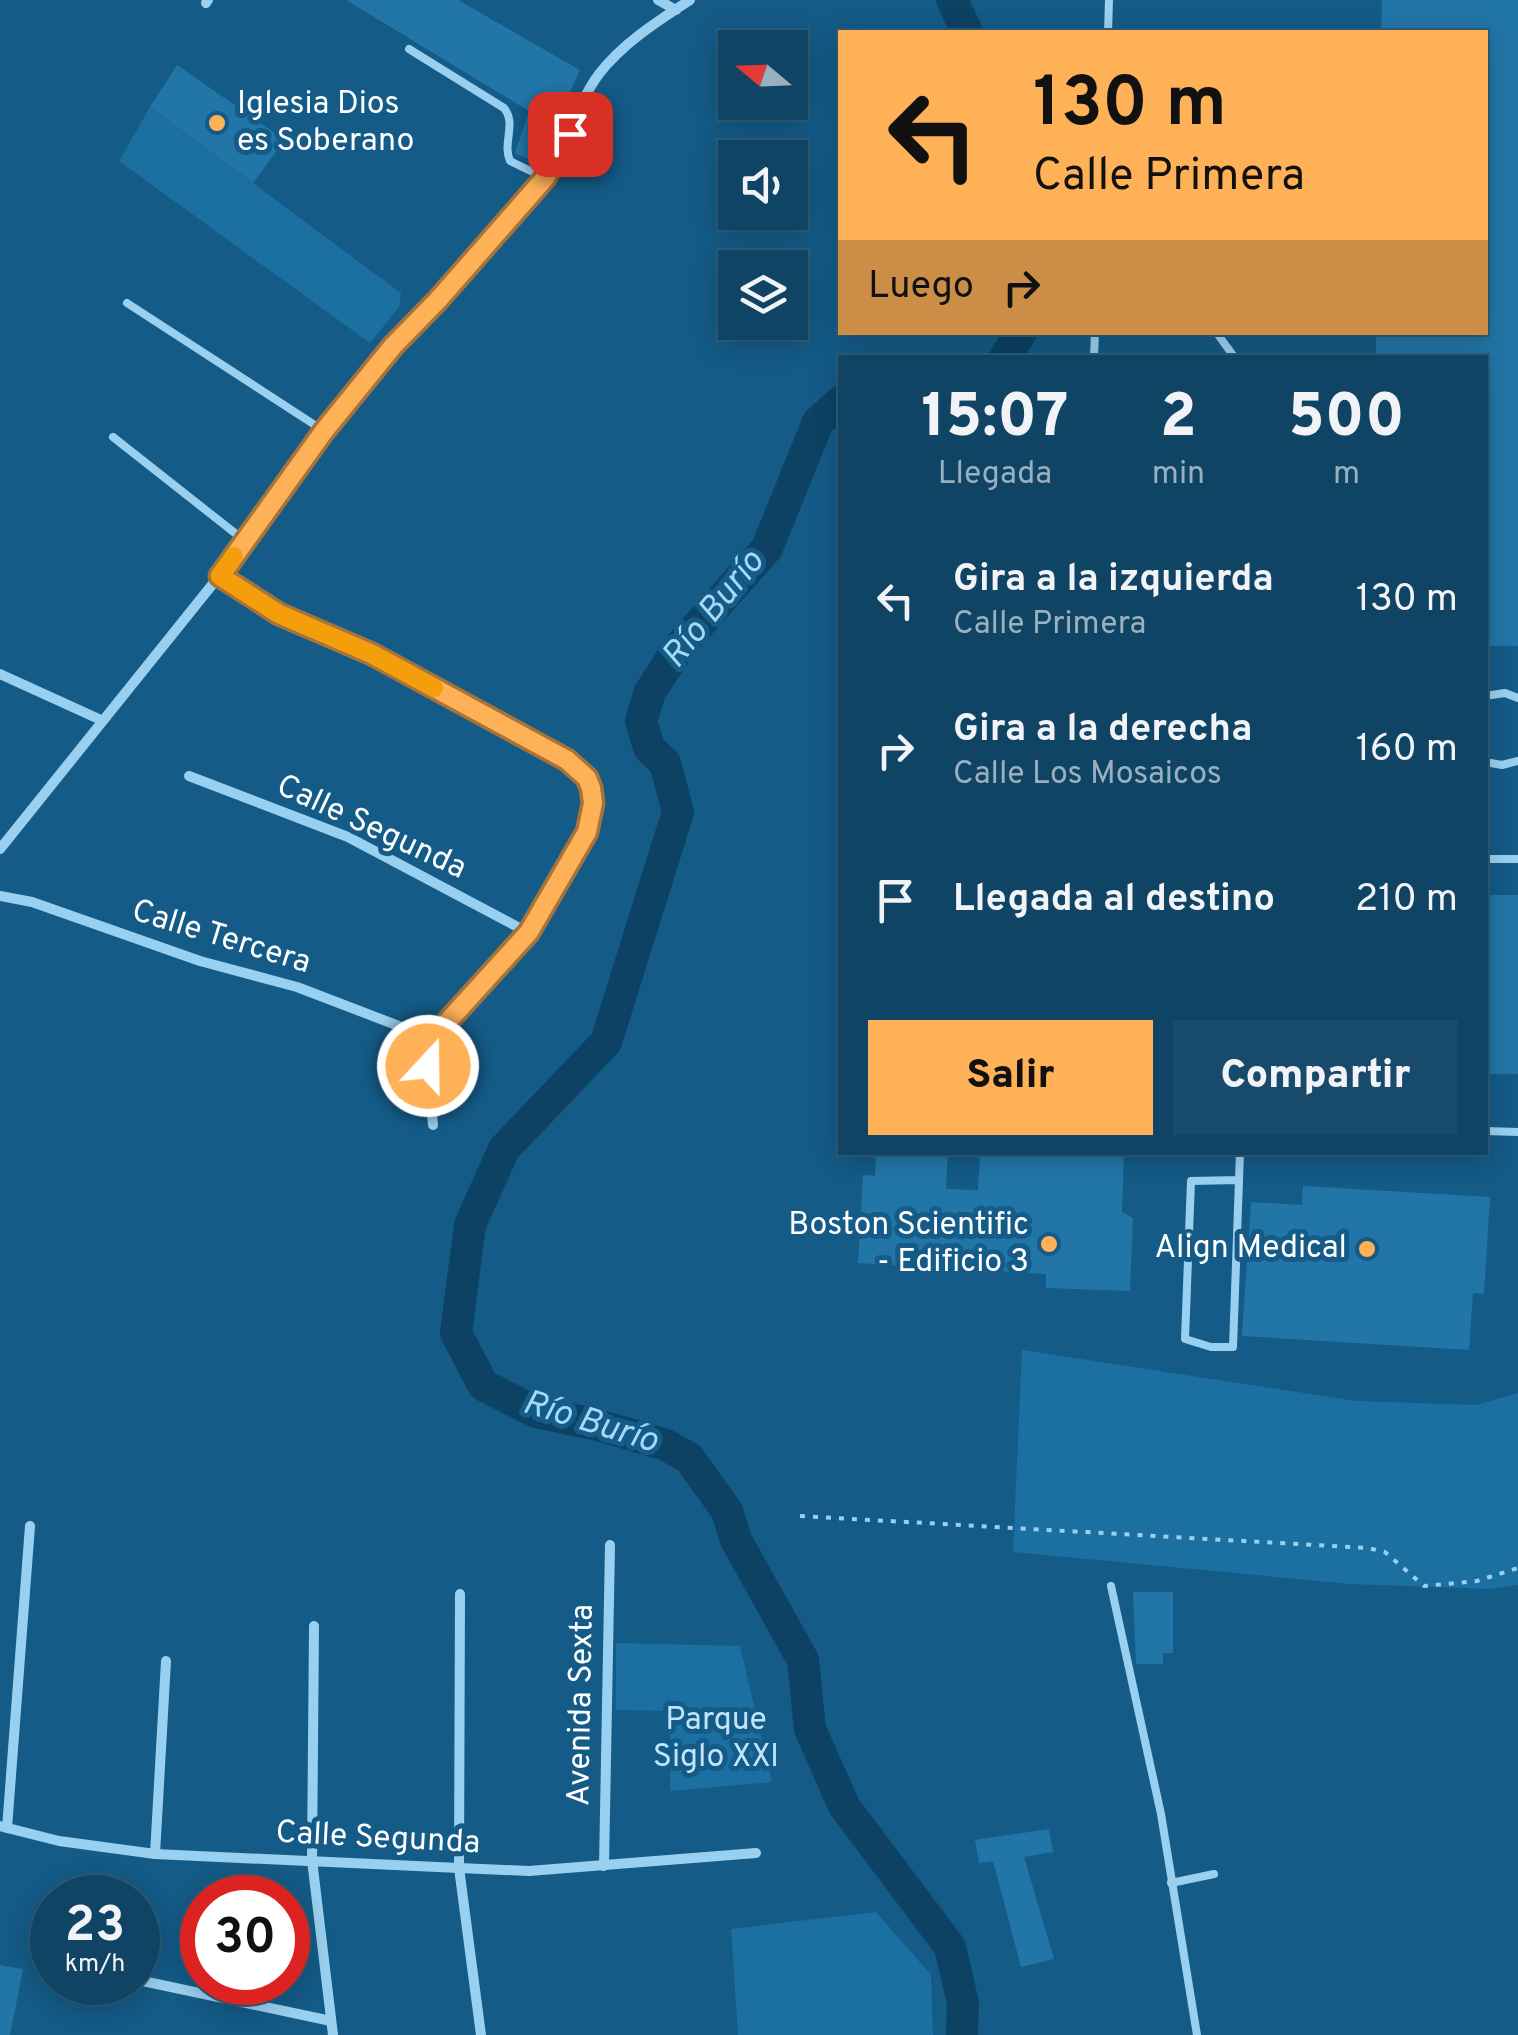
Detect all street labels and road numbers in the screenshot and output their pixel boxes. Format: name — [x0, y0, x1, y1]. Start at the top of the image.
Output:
street label: Calle Segunda — [270, 767, 472, 889]
street label: Calle Tercera — [127, 892, 315, 984]
street label: Avenida Sexta — [560, 1604, 604, 1806]
street label: Calle Segunda — [275, 1814, 481, 1864]

